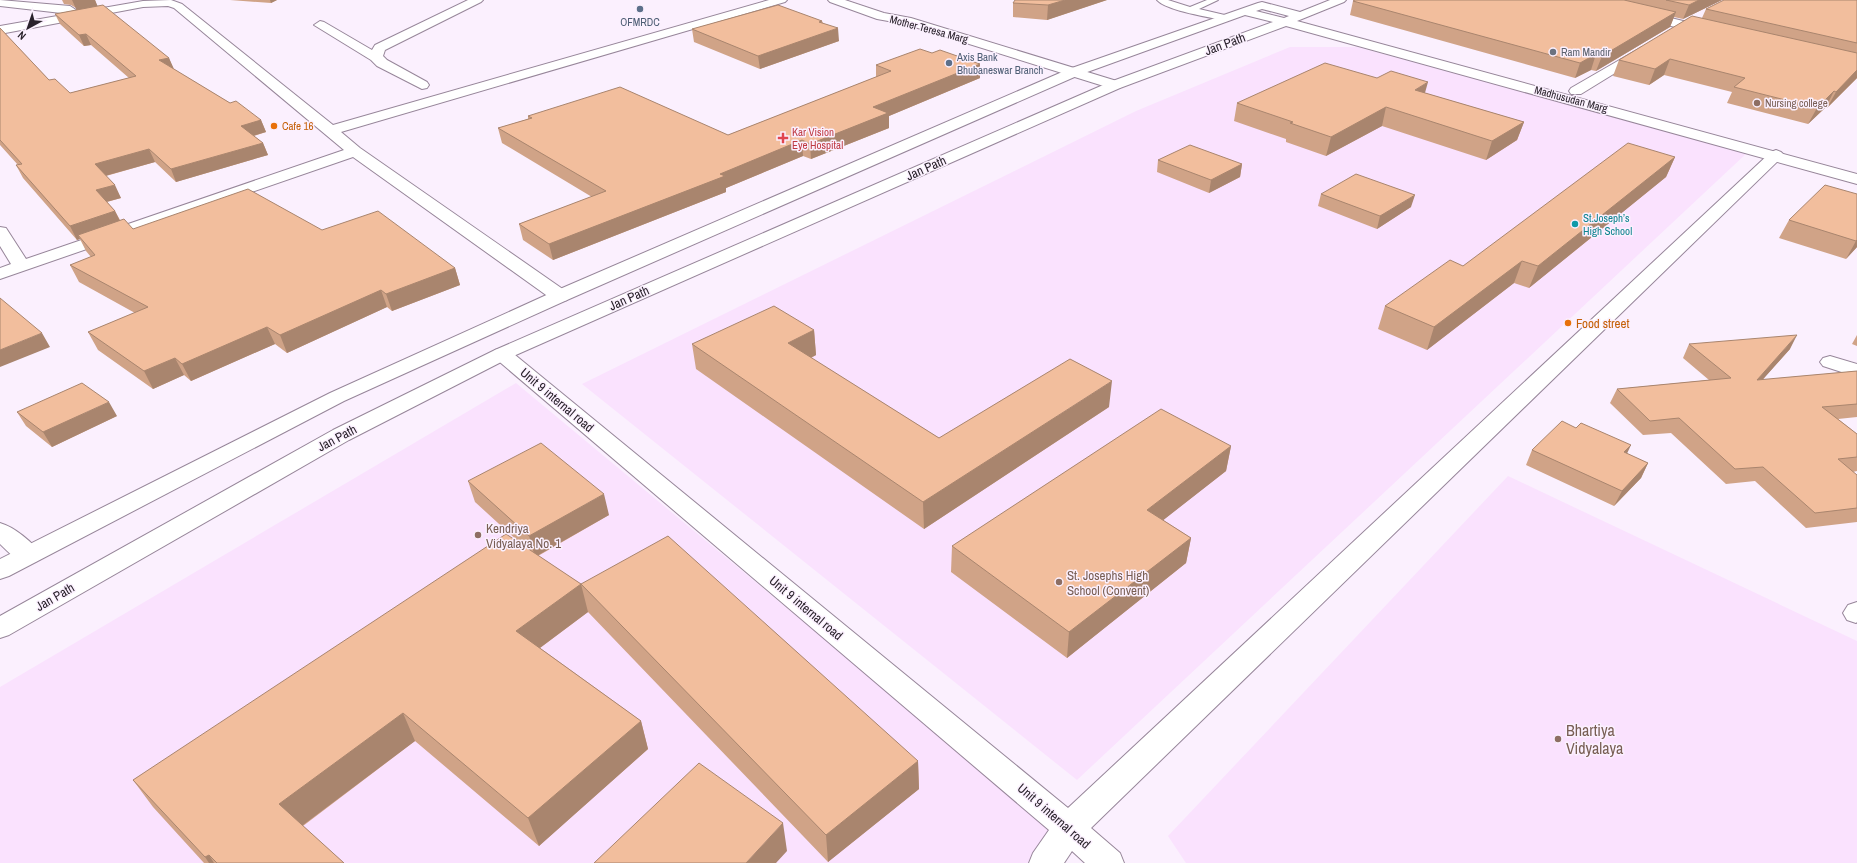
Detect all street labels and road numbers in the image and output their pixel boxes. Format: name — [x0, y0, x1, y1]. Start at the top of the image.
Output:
street label: Mother Teresa Marg — [888, 12, 970, 46]
street label: Jan Path — [1202, 29, 1248, 59]
street label: Madhusudan Marg — [1533, 83, 1609, 115]
street label: Jan Path — [903, 152, 949, 184]
street label: Jan Path — [606, 282, 652, 314]
street label: Unit 9 internal road — [517, 364, 597, 436]
street label: Jan Path — [314, 421, 360, 455]
street label: Unit 9 internal road — [766, 572, 846, 644]
street label: Jan Path — [33, 579, 78, 615]
street label: Unit 9 internal road — [1014, 780, 1094, 852]

